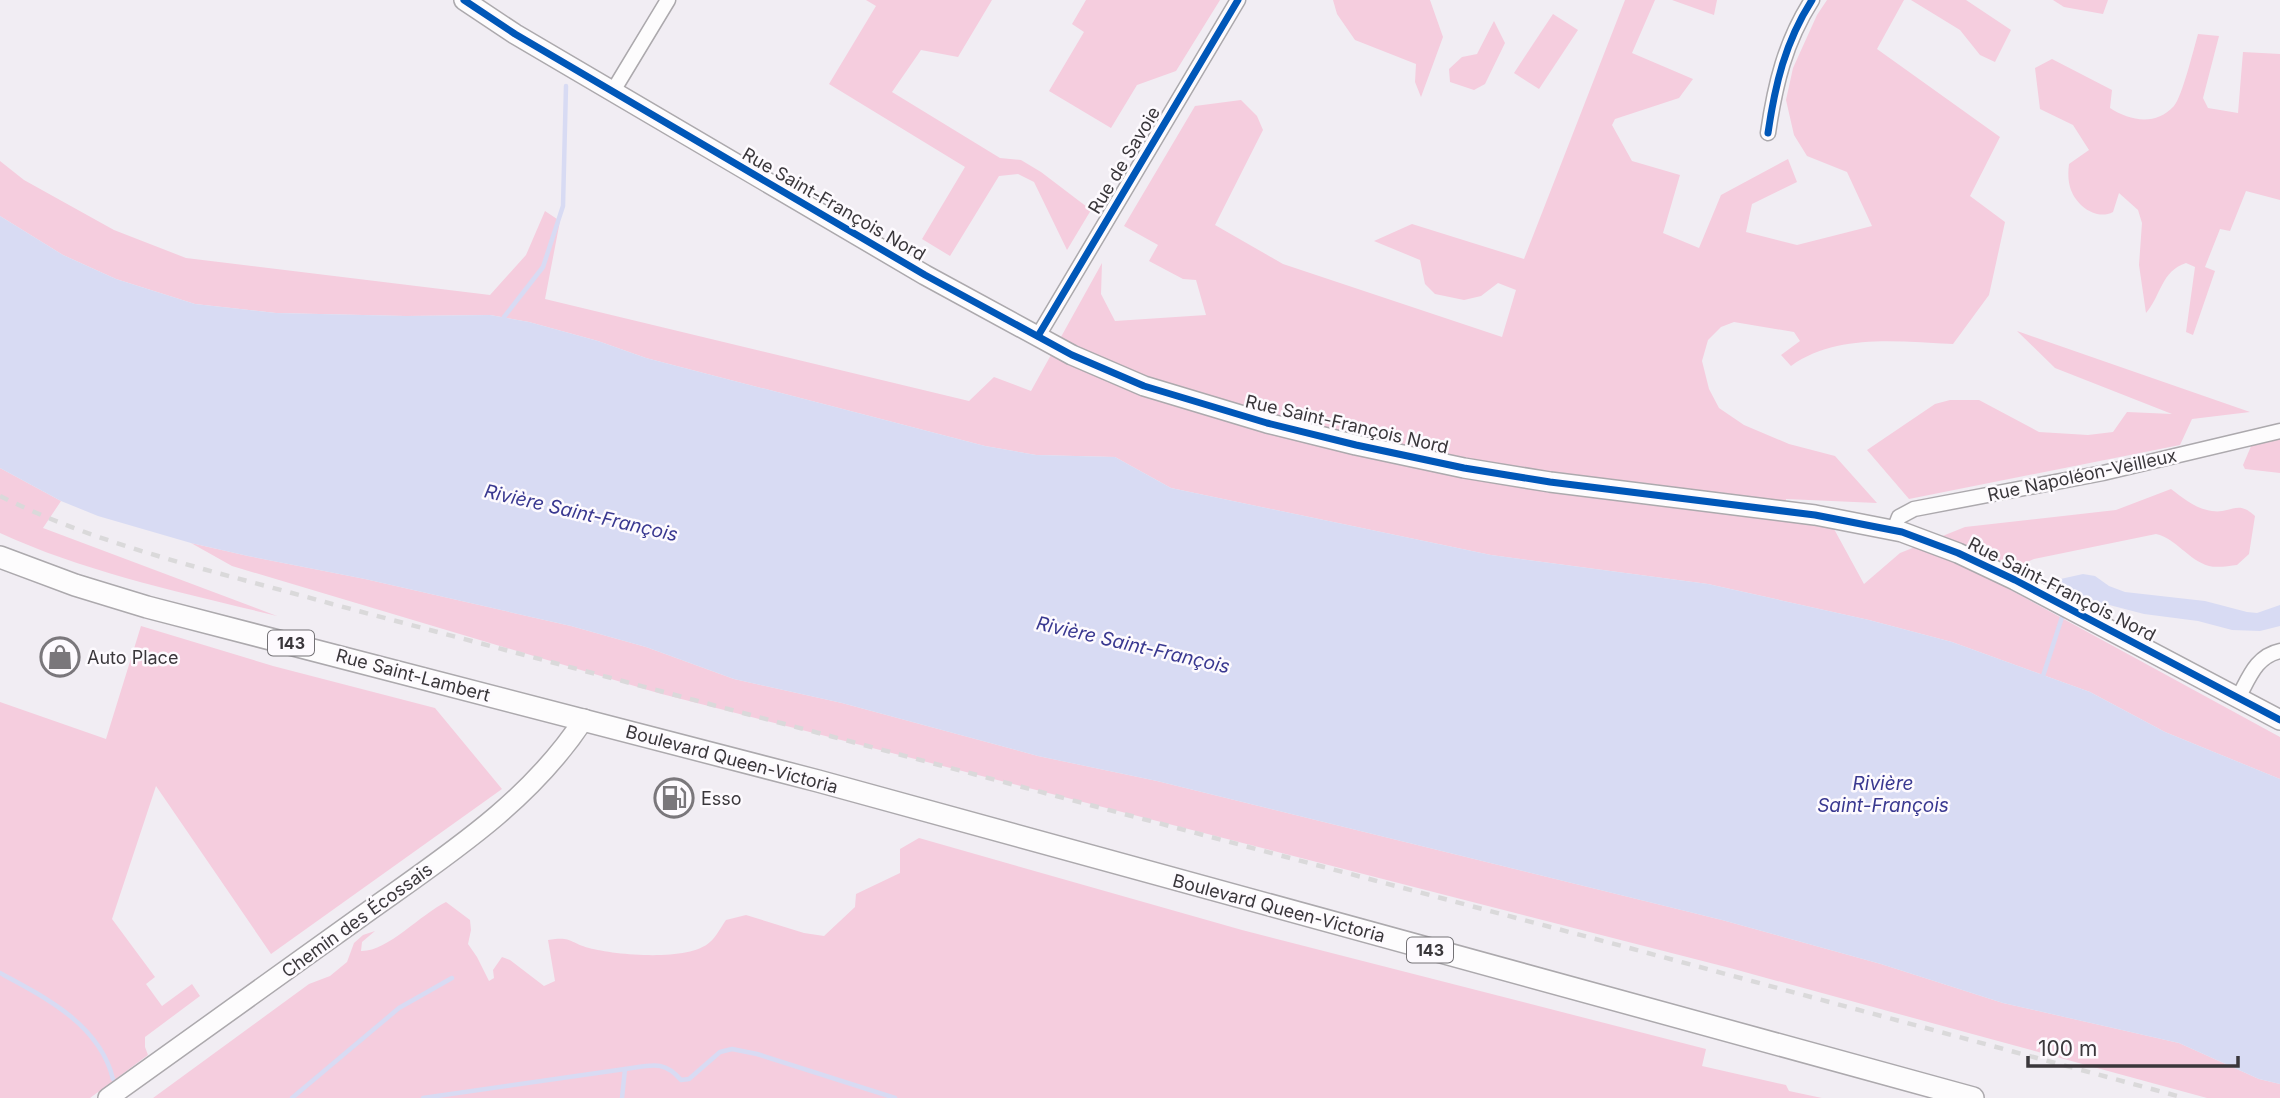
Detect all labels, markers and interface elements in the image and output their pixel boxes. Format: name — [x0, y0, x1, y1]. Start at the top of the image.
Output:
street label: Rue de Savoie — [1084, 103, 1164, 217]
street label: Rue Saint-François Nord — [739, 143, 929, 265]
street label: Rue Saint-François Nord — [1243, 390, 1451, 458]
street label: Rue Napoléon-Veilleux — [1985, 445, 2179, 505]
water label: Rivière Saint-François — [482, 480, 680, 546]
street label: Rue Saint-François Nord — [1965, 532, 2159, 646]
water label: Rivière Saint-François — [1034, 612, 1232, 678]
road number: 143 — [268, 630, 314, 656]
shop icon: Auto Place — [39, 636, 81, 678]
street label: Rue Saint-Lambert — [334, 644, 493, 706]
place label: Auto Place — [87, 647, 178, 668]
street label: Boulevard Queen-Victoria — [624, 721, 840, 797]
water label: Rivière Saint-François — [1817, 772, 1949, 817]
fuel station icon: Esso — [653, 777, 695, 819]
place label: Esso — [701, 788, 742, 809]
street label: Chemin des Écossais — [277, 857, 436, 982]
street label: Boulevard Queen-Victoria — [1171, 870, 1387, 946]
road number: 143 — [1407, 938, 1453, 962]
scale bar — [2028, 1024, 2238, 1068]
text: 100 m — [2038, 1036, 2097, 1061]

